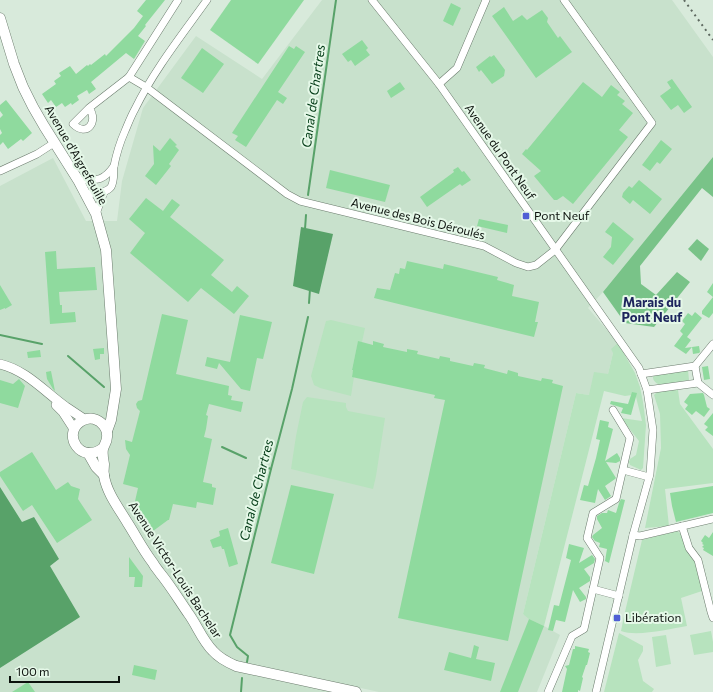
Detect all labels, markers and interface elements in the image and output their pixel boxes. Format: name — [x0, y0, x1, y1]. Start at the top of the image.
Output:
water label: Canal de Chartres — [298, 43, 328, 149]
street label: Avenue du Pont Neuf — [462, 101, 539, 202]
street label: Avenue d'Aigrefeuille — [43, 102, 111, 207]
street label: Avenue des Bois Déroulés — [350, 195, 487, 241]
place label: Pont Neuf — [534, 208, 590, 222]
marker: Pont Neuf — [521, 211, 531, 221]
district label: Marais du Pont Neuf — [622, 294, 683, 325]
water label: Canal de Chartres — [236, 438, 276, 542]
street label: Avenue Victor-Louis Bachelar — [126, 498, 225, 641]
place label: Libération — [625, 610, 681, 624]
marker: Libération — [612, 613, 622, 623]
scale bar — [10, 658, 119, 684]
text: 100 m — [16, 664, 50, 678]

